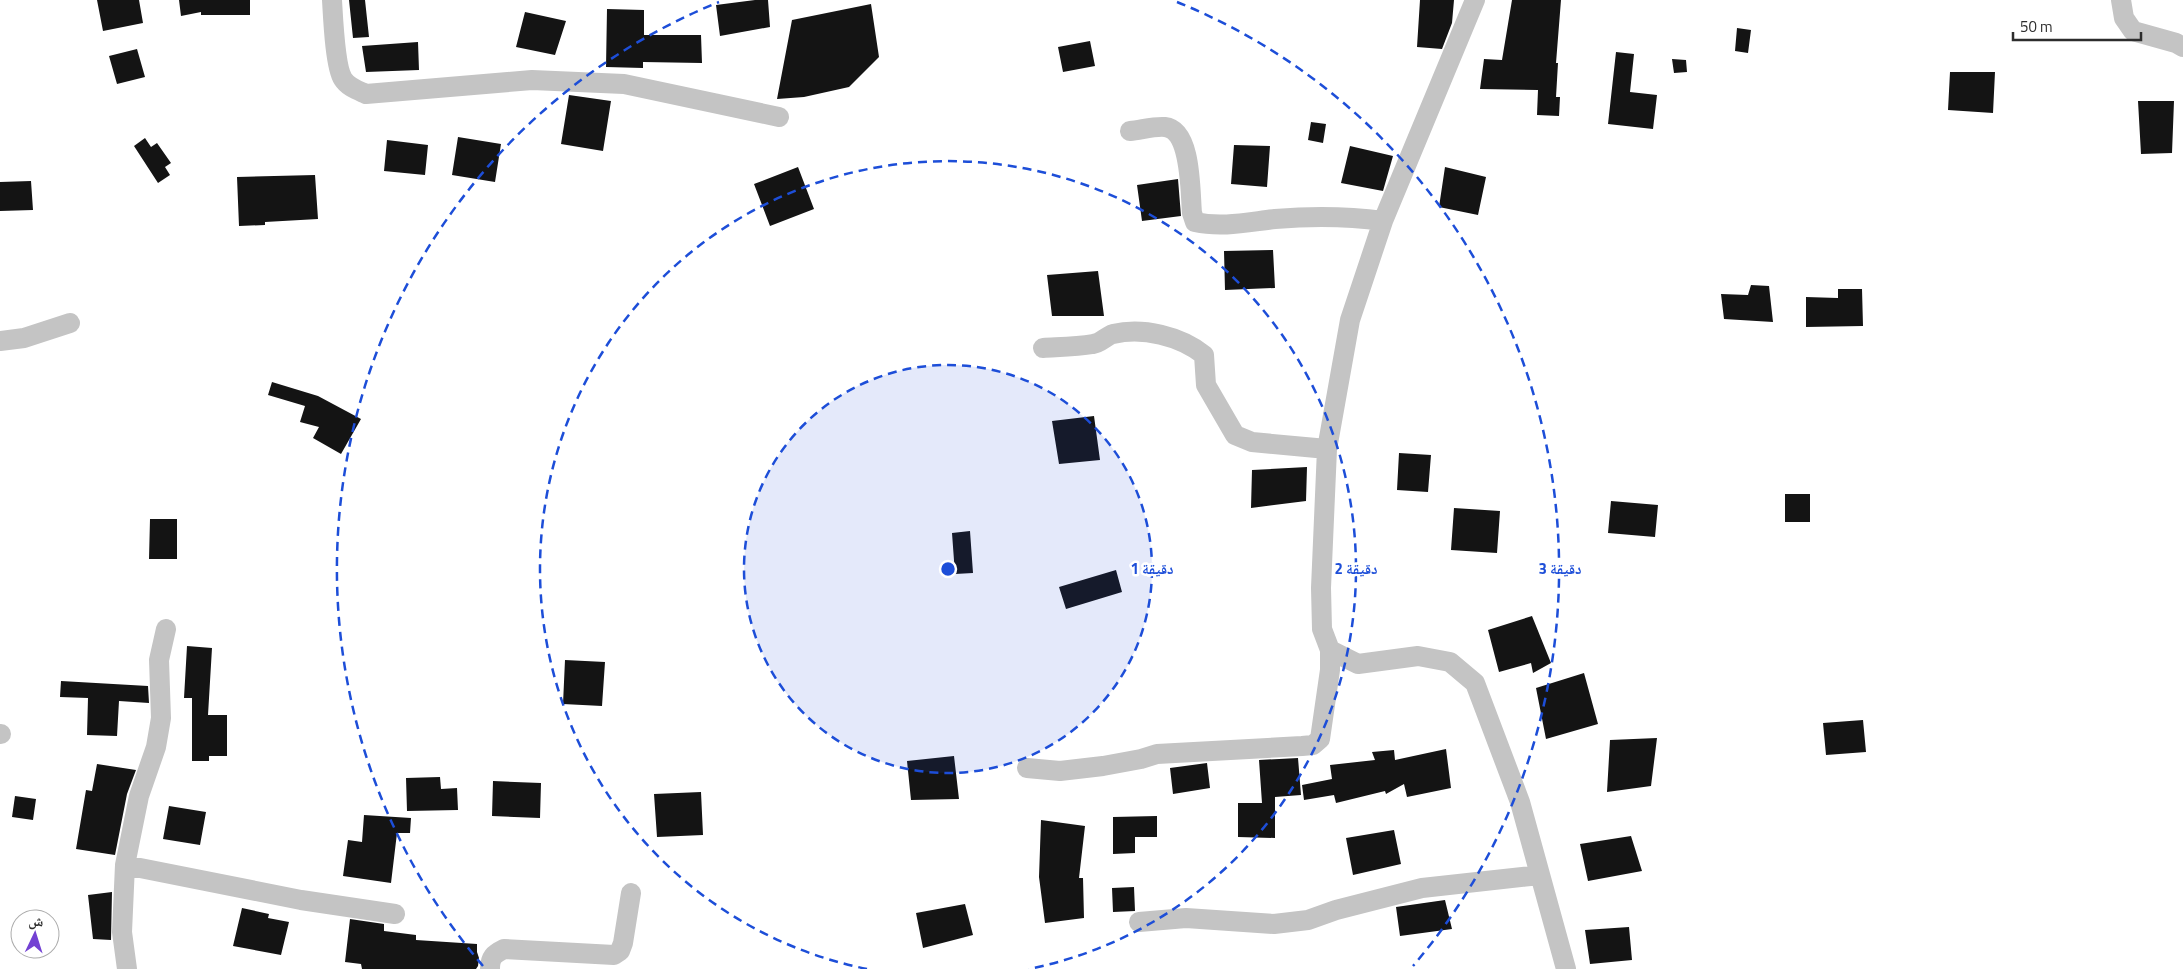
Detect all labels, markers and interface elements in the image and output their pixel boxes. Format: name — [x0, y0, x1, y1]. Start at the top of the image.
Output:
scale bar — [2013, 10, 2140, 42]
text: 50 m — [2020, 15, 2053, 38]
text: 1 دقيقة — [1130, 557, 1174, 580]
text: 2 دقيقة — [1334, 557, 1378, 580]
text: 3 دقيقة — [1538, 557, 1582, 580]
centre of rings — [939, 560, 957, 578]
north arrow — [10, 909, 60, 959]
text: ش — [28, 910, 44, 932]

